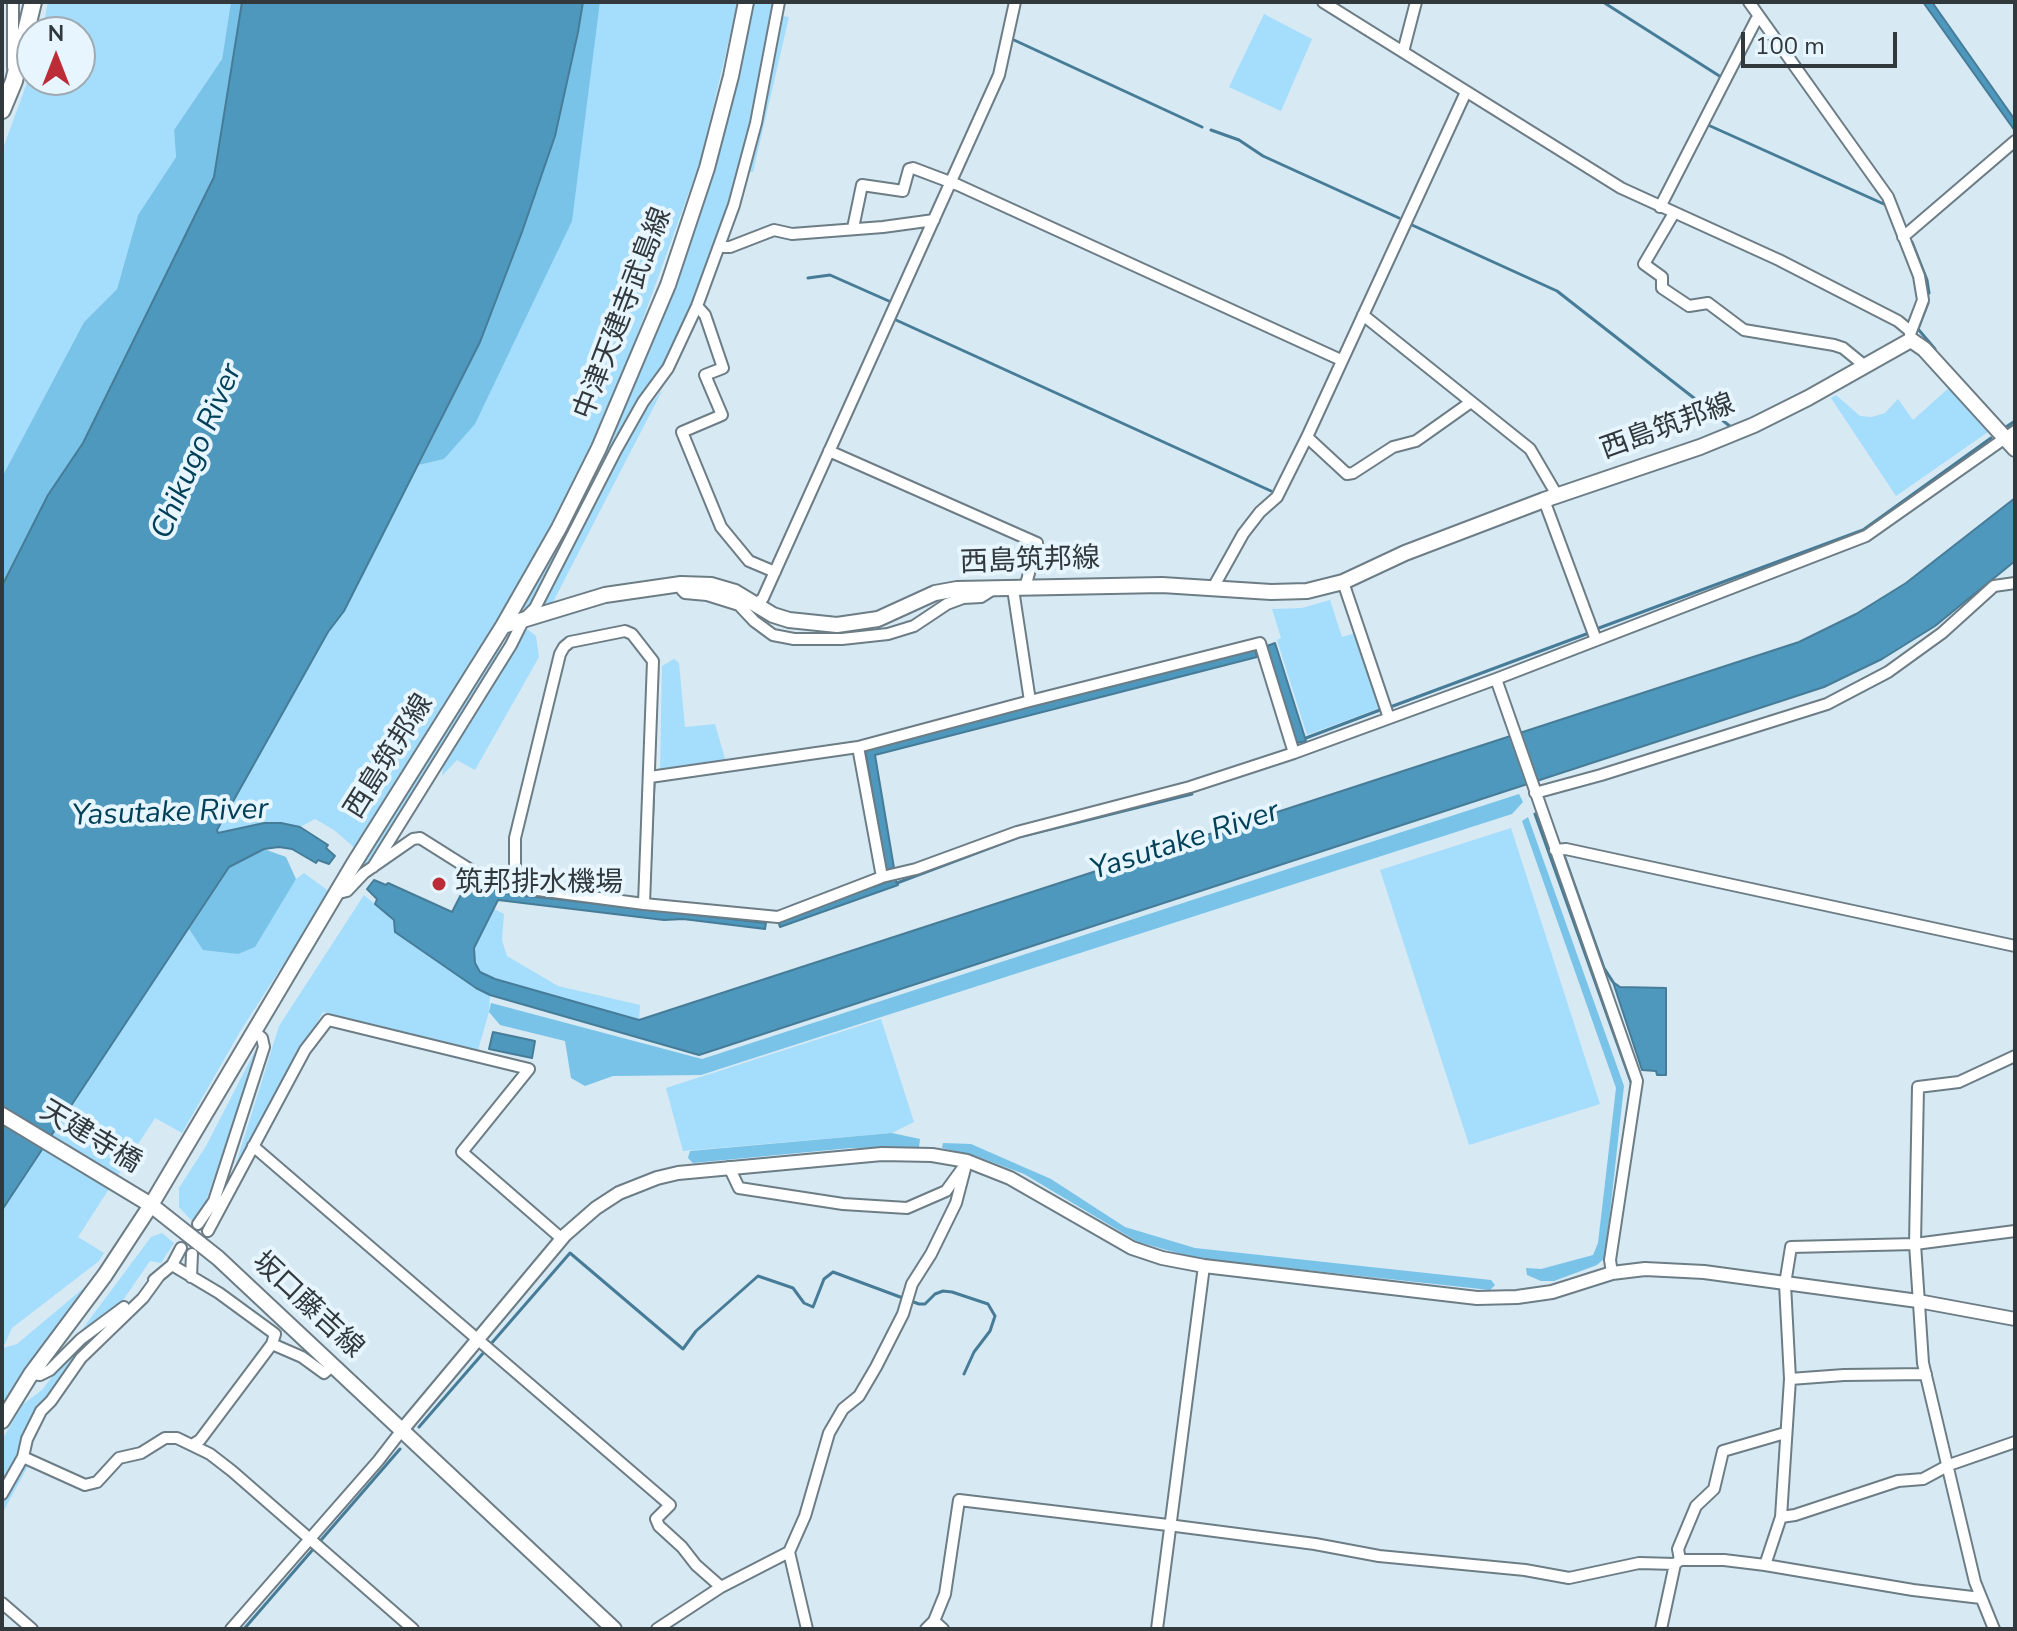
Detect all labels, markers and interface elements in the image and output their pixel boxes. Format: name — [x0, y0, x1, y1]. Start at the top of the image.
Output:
north arrow — [16, 16, 96, 96]
scale bar — [1745, 16, 1901, 66]
text: N — [48, 19, 64, 49]
text: 100 m — [1755, 30, 1825, 62]
street label: 中津天建寺武島線 — [568, 203, 680, 425]
water label: Chikugo River — [145, 359, 251, 545]
street label: 西島筑邦線 — [1596, 388, 1740, 468]
street label: 西島筑邦線 — [959, 543, 1101, 581]
street label: 西島筑邦線 — [339, 689, 441, 825]
water label: Yasutake River — [71, 793, 269, 835]
water label: Yasutake River — [1086, 795, 1284, 889]
place label: 筑邦排水機場 — [455, 867, 623, 901]
marker: 筑邦排水機場 — [430, 875, 448, 893]
street label: 天建寺橋 — [33, 1095, 147, 1181]
street label: 坂口藤吉線 — [244, 1246, 370, 1366]

